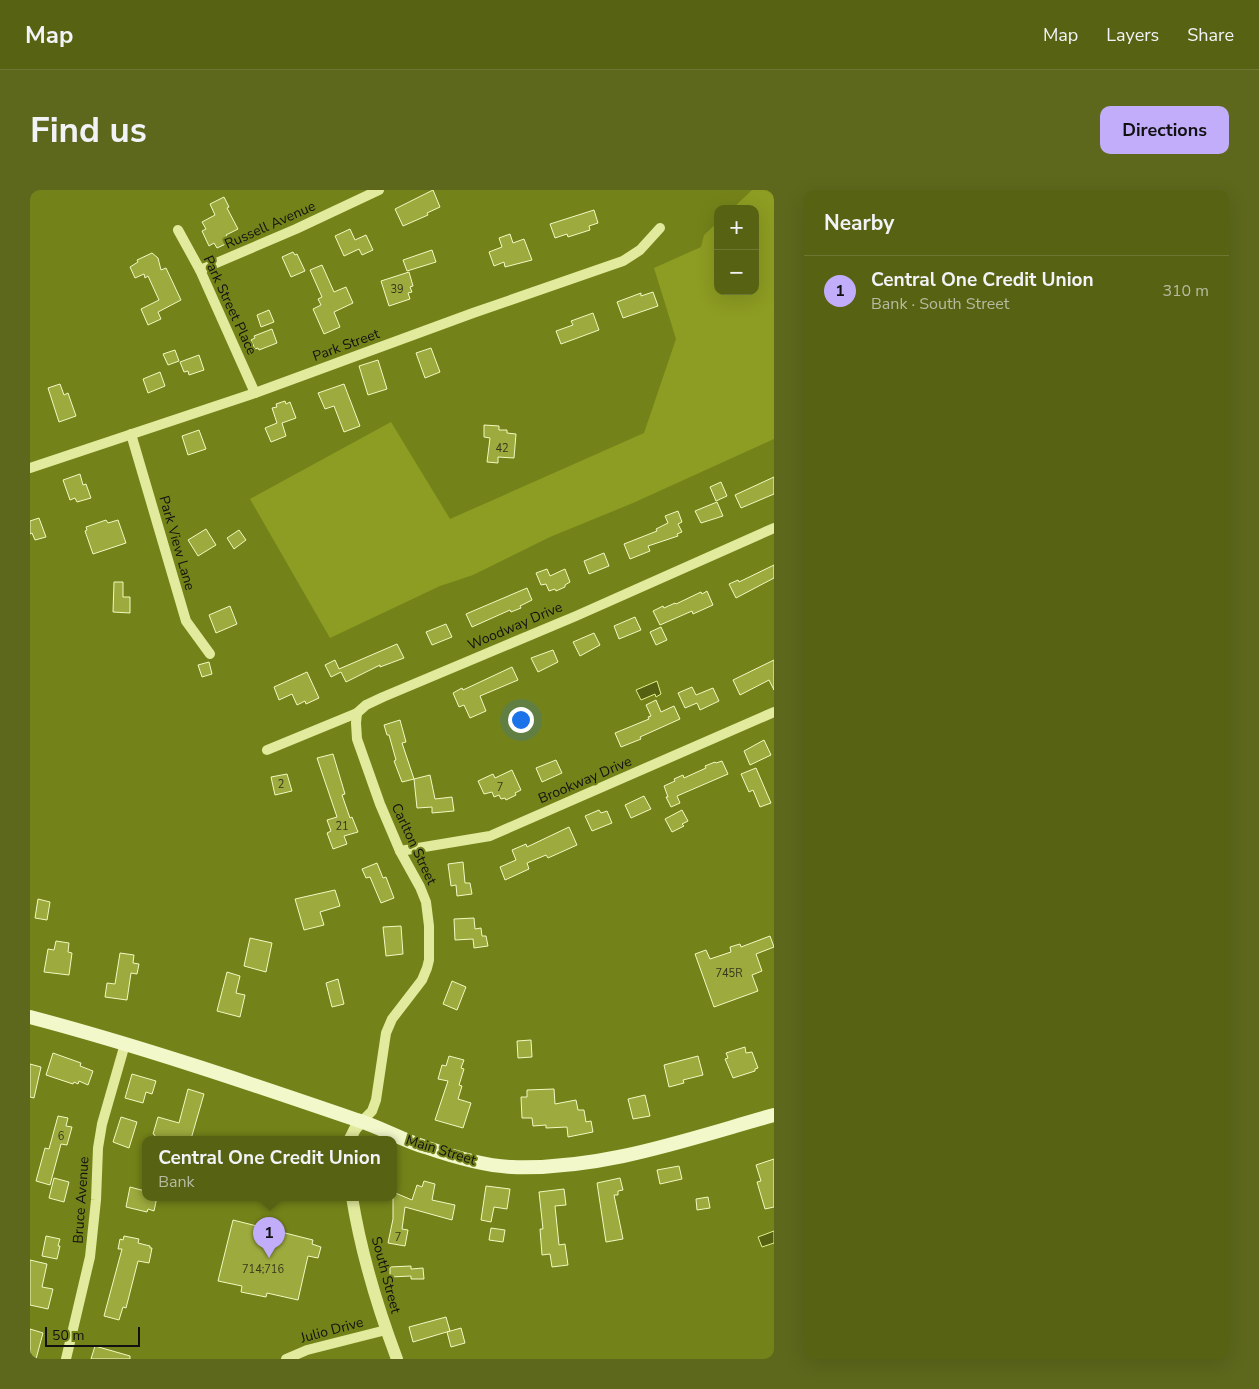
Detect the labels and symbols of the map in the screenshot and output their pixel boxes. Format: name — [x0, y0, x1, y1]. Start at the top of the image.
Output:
street label: Russell Avenue — [222, 196, 318, 254]
street label: Park Street Place — [199, 252, 261, 358]
house number: 39 — [390, 282, 404, 297]
street label: Park Street — [310, 324, 382, 366]
house number: 42 — [495, 441, 509, 456]
street label: Park View Lane — [154, 493, 200, 593]
street label: Woodway Drive — [465, 597, 565, 655]
your location — [508, 707, 534, 733]
street label: Brookway Drive — [535, 752, 635, 808]
house number: 2 — [278, 777, 284, 792]
house number: 7 — [497, 780, 503, 795]
street label: Carlton Street — [387, 800, 441, 888]
house number: 21 — [335, 819, 349, 834]
house number: 745R — [715, 966, 743, 981]
house number: 6 — [58, 1129, 65, 1144]
street label: Main Street — [404, 1130, 478, 1170]
street label: Bruce Avenue — [68, 1156, 94, 1244]
pin: 1 — [253, 1217, 285, 1258]
house number: 7 — [395, 1230, 401, 1245]
street label: South Street — [367, 1234, 405, 1316]
house number: 714;716 — [242, 1262, 284, 1277]
street label: Julio Drive — [297, 1312, 366, 1348]
scale bar — [45, 1324, 140, 1347]

